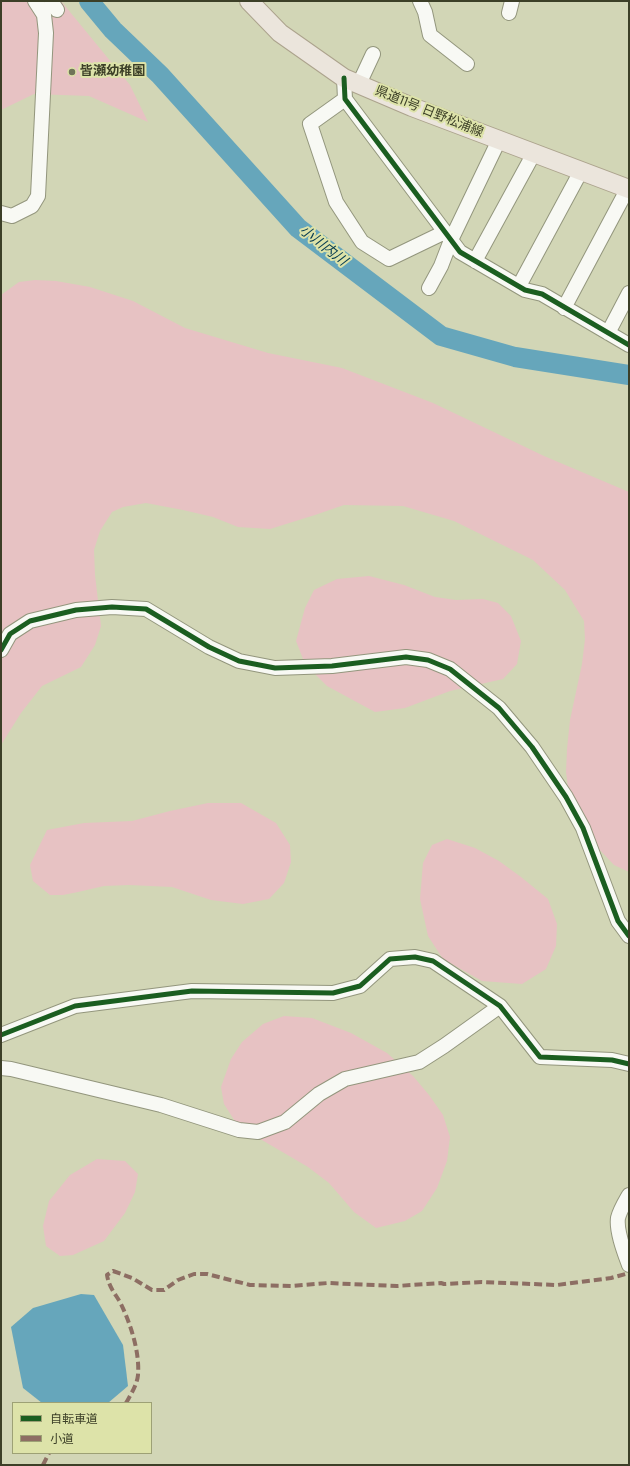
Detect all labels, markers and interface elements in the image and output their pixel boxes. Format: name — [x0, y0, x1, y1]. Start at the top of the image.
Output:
place label: 皆瀬幼稚園 — [80, 64, 145, 80]
marker: 皆瀬幼稚園 — [67, 67, 77, 77]
street label: 県道11号 日野松浦線 — [373, 83, 485, 141]
water label: 小川内川 — [296, 222, 350, 270]
legend — [12, 1402, 152, 1454]
text: 自転車道 — [50, 1411, 98, 1427]
text: 小道 — [50, 1431, 74, 1447]

